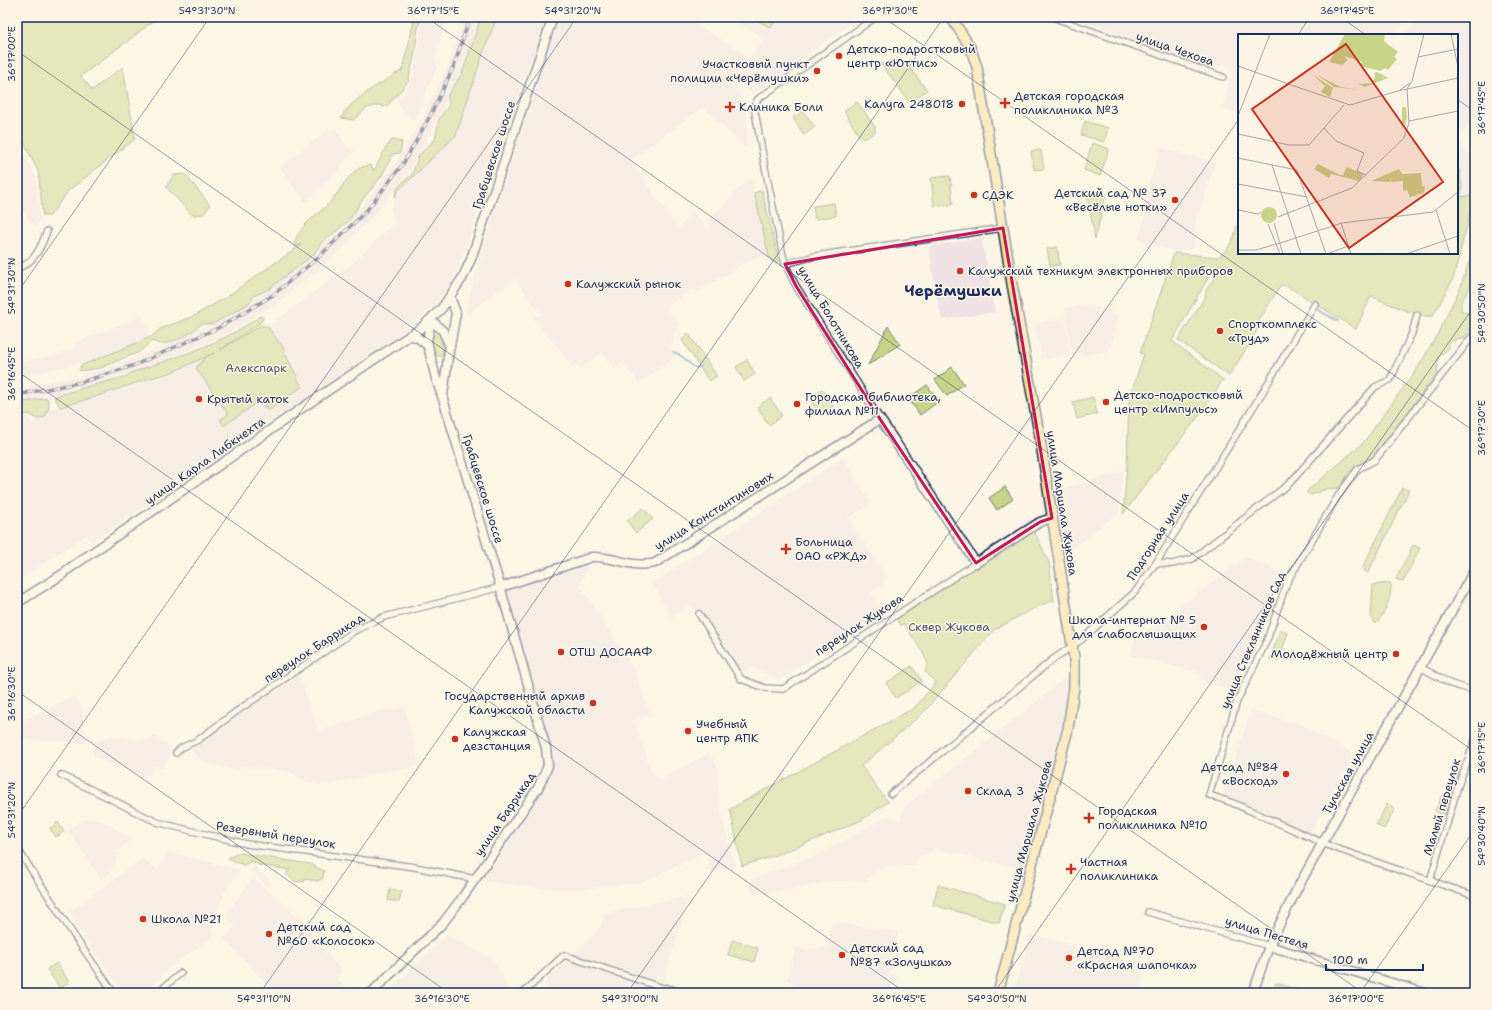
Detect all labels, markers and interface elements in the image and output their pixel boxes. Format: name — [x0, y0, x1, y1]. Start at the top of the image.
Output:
text: 54°31'30"N — [179, 4, 235, 17]
text: 36°17'15"E — [407, 4, 459, 17]
text: 54°31'20"N — [545, 4, 601, 17]
text: 36°17'30"E — [862, 4, 918, 17]
text: 36°17'45"E — [1320, 4, 1374, 17]
text: 36°17'00"E — [5, 26, 18, 82]
street label: улица Чехова — [1134, 28, 1217, 70]
inset map — [1238, 34, 1458, 254]
place label: Детско-подростковый центр «Юттис» — [847, 41, 976, 71]
marker: Детско-подростковый центр «Юттис» — [834, 51, 844, 61]
place label: Участковый пункт полиции «Черёмушки» — [670, 56, 810, 86]
marker: Участковый пункт полиции «Черёмушки» — [812, 66, 822, 76]
text: 36°17'45"E — [1475, 81, 1488, 135]
place label: Детская городская поликлиника №3 — [1014, 88, 1124, 118]
place label: Калуга 248018 — [864, 96, 954, 112]
marker: Детская городская поликлиника №3 — [999, 97, 1011, 109]
street label: Грабцевское шоссе — [469, 99, 519, 211]
place label: Клиника Боли — [739, 99, 823, 115]
marker: Калуга 248018 — [957, 99, 967, 109]
marker: Клиника Боли — [724, 101, 736, 113]
place label: Детский сад № 37 «Весёлые нотки» — [1055, 185, 1167, 215]
place label: СДЭК — [982, 187, 1014, 203]
marker: СДЭК — [969, 190, 979, 200]
marker: Детский сад № 37 «Весёлые нотки» — [1170, 195, 1180, 205]
text: 54°31'30"N — [5, 258, 18, 314]
street label: улица Болотникова — [794, 263, 868, 372]
place label: Калужский техникум электронных приборов — [968, 263, 1233, 279]
marker: Калужский техникум электронных приборов — [955, 266, 965, 276]
place label: Калужский рынок — [576, 276, 682, 292]
marker: Калужский рынок — [563, 279, 573, 289]
district label: Черёмушки — [904, 280, 1002, 301]
text: 54°30'50"N — [1475, 283, 1488, 343]
place label: Спорткомплекс «Труд» — [1228, 316, 1317, 346]
marker: Спорткомплекс «Труд» — [1215, 326, 1225, 336]
text: 36°16'45"E — [5, 347, 18, 401]
park label: Алекспарк — [225, 360, 287, 376]
place label: Детско-подростковый центр «Импульс» — [1114, 387, 1243, 417]
place label: Городская библиотека, филиал №11 — [805, 389, 941, 419]
place label: Крытый каток — [207, 391, 290, 407]
marker: Крытый каток — [194, 394, 204, 404]
marker: Детско-подростковый центр «Импульс» — [1101, 397, 1111, 407]
marker: Городская библиотека, филиал №11 — [792, 399, 802, 409]
text: 36°17'30"E — [1475, 400, 1488, 456]
street label: улица Карла Либкнехта — [142, 413, 269, 509]
street label: улица Маршала Жукова — [1043, 429, 1081, 577]
street label: Грабцевское шоссе — [459, 433, 507, 546]
street label: улица Константиновых — [651, 468, 777, 554]
street label: Подгорная улица — [1123, 488, 1193, 583]
place label: Больница ОАО «РЖД» — [795, 534, 867, 564]
marker: Больница ОАО «РЖД» — [780, 543, 792, 555]
street label: улица Стеклянников Сад — [1217, 569, 1289, 711]
street label: переулок Жукова — [812, 590, 907, 660]
street label: переулок Баррикад — [261, 609, 367, 686]
place label: Школа-интернат № 5 для слабослышащих — [1068, 612, 1196, 642]
park label: Сквер Жукова — [908, 619, 990, 635]
marker: Школа-интернат № 5 для слабослышащих — [1199, 622, 1209, 632]
place label: ОТШ ДОСААФ — [569, 644, 653, 660]
place label: Молодёжный центр — [1271, 646, 1388, 662]
marker: ОТШ ДОСААФ — [556, 647, 566, 657]
marker: Молодёжный центр — [1391, 649, 1401, 659]
text: 36°16'30"E — [5, 666, 18, 722]
place label: Государственный архив Калужской области — [444, 688, 585, 718]
marker: Государственный архив Калужской области — [588, 698, 598, 708]
place label: Учебный центр АПК — [696, 716, 759, 746]
text: 36°17'15"E — [1475, 722, 1488, 774]
place label: Калужская дезстанция — [463, 724, 531, 754]
marker: Учебный центр АПК — [683, 726, 693, 736]
street label: Тульская улица — [1319, 728, 1378, 817]
marker: Калужская дезстанция — [450, 734, 460, 744]
street label: Малый переулок — [1420, 756, 1465, 857]
street label: улица Маршала Жукова — [1002, 758, 1056, 904]
place label: Детсад №84 «Восход» — [1201, 759, 1278, 789]
street label: улица Баррикад — [471, 768, 539, 859]
marker: Детсад №84 «Восход» — [1281, 769, 1291, 779]
text: 54°31'20"N — [5, 782, 18, 838]
place label: Склад 3 — [976, 783, 1024, 799]
marker: Склад 3 — [963, 786, 973, 796]
place label: Городская поликлиника №10 — [1098, 803, 1208, 833]
text: 54°30'40"N — [1475, 806, 1488, 866]
marker: Городская поликлиника №10 — [1083, 812, 1095, 824]
street label: Резервный переулок — [215, 818, 338, 852]
place label: Частная поликлиника — [1080, 854, 1158, 884]
marker: Частная поликлиника — [1065, 863, 1077, 875]
place label: Школа №21 — [151, 911, 221, 927]
street label: улица Пестеля — [1223, 913, 1311, 953]
marker: Школа №21 — [138, 914, 148, 924]
place label: Детский сад №60 «Колосок» — [277, 919, 375, 949]
marker: Детский сад №60 «Колосок» — [264, 929, 274, 939]
place label: Детский сад №87 «Золушка» — [850, 940, 952, 970]
place label: Детсад №70 «Красная шапочка» — [1077, 943, 1197, 973]
scale bar — [1326, 946, 1423, 972]
marker: Детский сад №87 «Золушка» — [837, 950, 847, 960]
text: 100 m — [1332, 952, 1368, 968]
marker: Детсад №70 «Красная шапочка» — [1064, 953, 1074, 963]
text: 54°31'10"N — [237, 992, 291, 1005]
text: 36°16'30"E — [414, 992, 470, 1005]
text: 54°31'00"N — [602, 992, 658, 1005]
text: 36°16'45"E — [872, 992, 926, 1005]
text: 54°30'50"N — [967, 992, 1027, 1005]
text: 36°17'00"E — [1328, 992, 1384, 1005]

